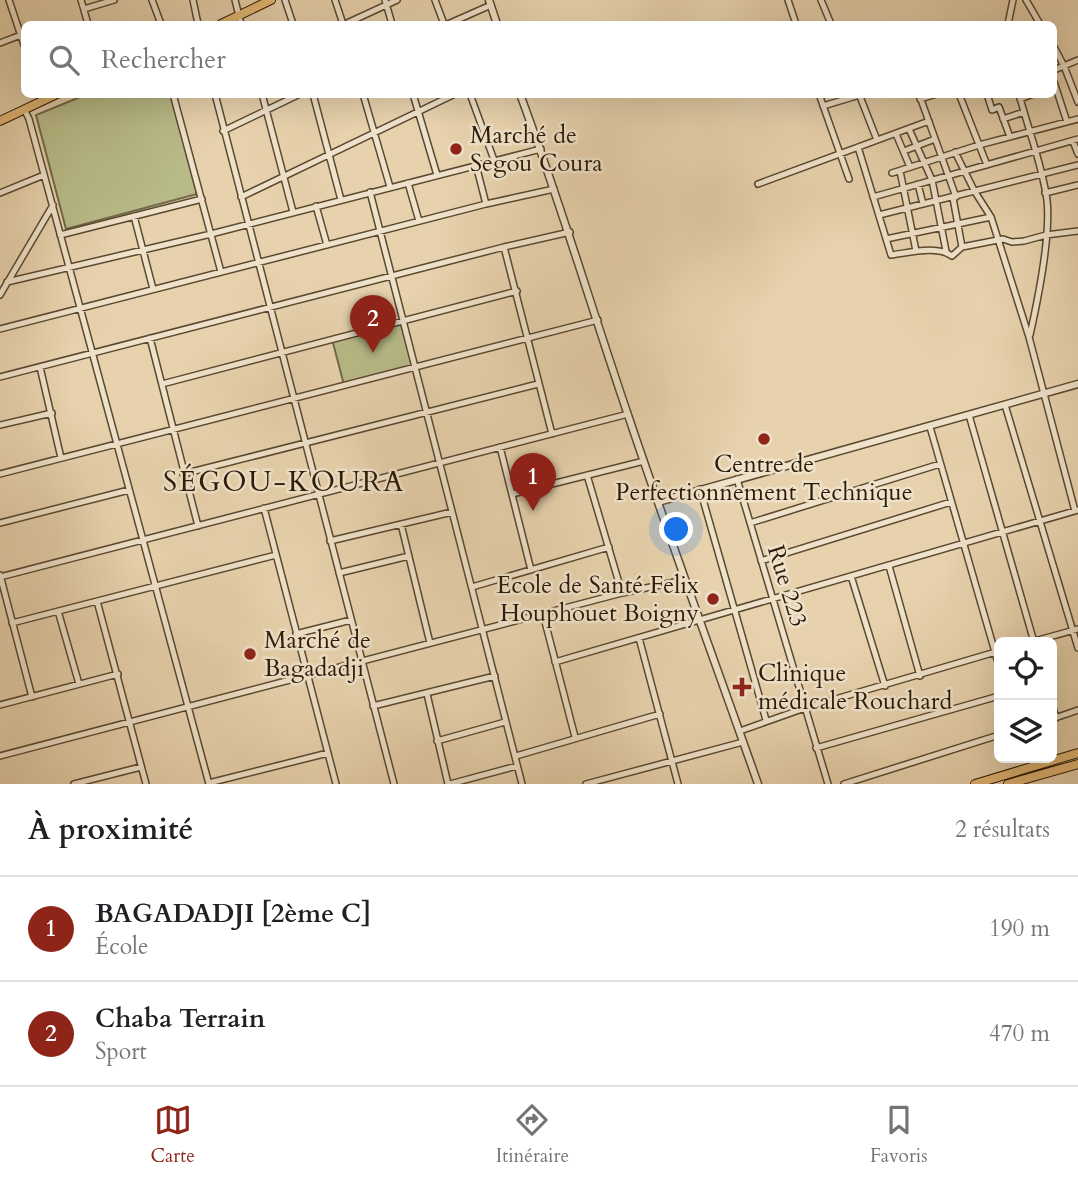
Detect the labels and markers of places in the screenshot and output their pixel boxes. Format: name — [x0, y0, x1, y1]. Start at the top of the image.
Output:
place label: Marché de Segou Coura — [470, 119, 603, 180]
marker: Marché de Segou Coura — [448, 141, 464, 157]
pin: 2 — [350, 295, 396, 353]
marker: Centre de Perfectionnement Technique — [756, 431, 772, 447]
place label: Centre de Perfectionnement Technique — [615, 448, 913, 509]
pin: 1 — [510, 453, 556, 511]
place label: Ecole de Santé Felix Houphouet Boigny — [496, 569, 699, 630]
marker: Ecole de Santé Felix Houphouet Boigny — [705, 591, 721, 607]
place label: Marché de Bagadadji — [264, 624, 371, 685]
marker: Marché de Bagadadji — [242, 646, 258, 662]
place label: Clinique médicale Rouchard — [758, 657, 953, 718]
marker: Clinique médicale Rouchard — [732, 677, 752, 697]

